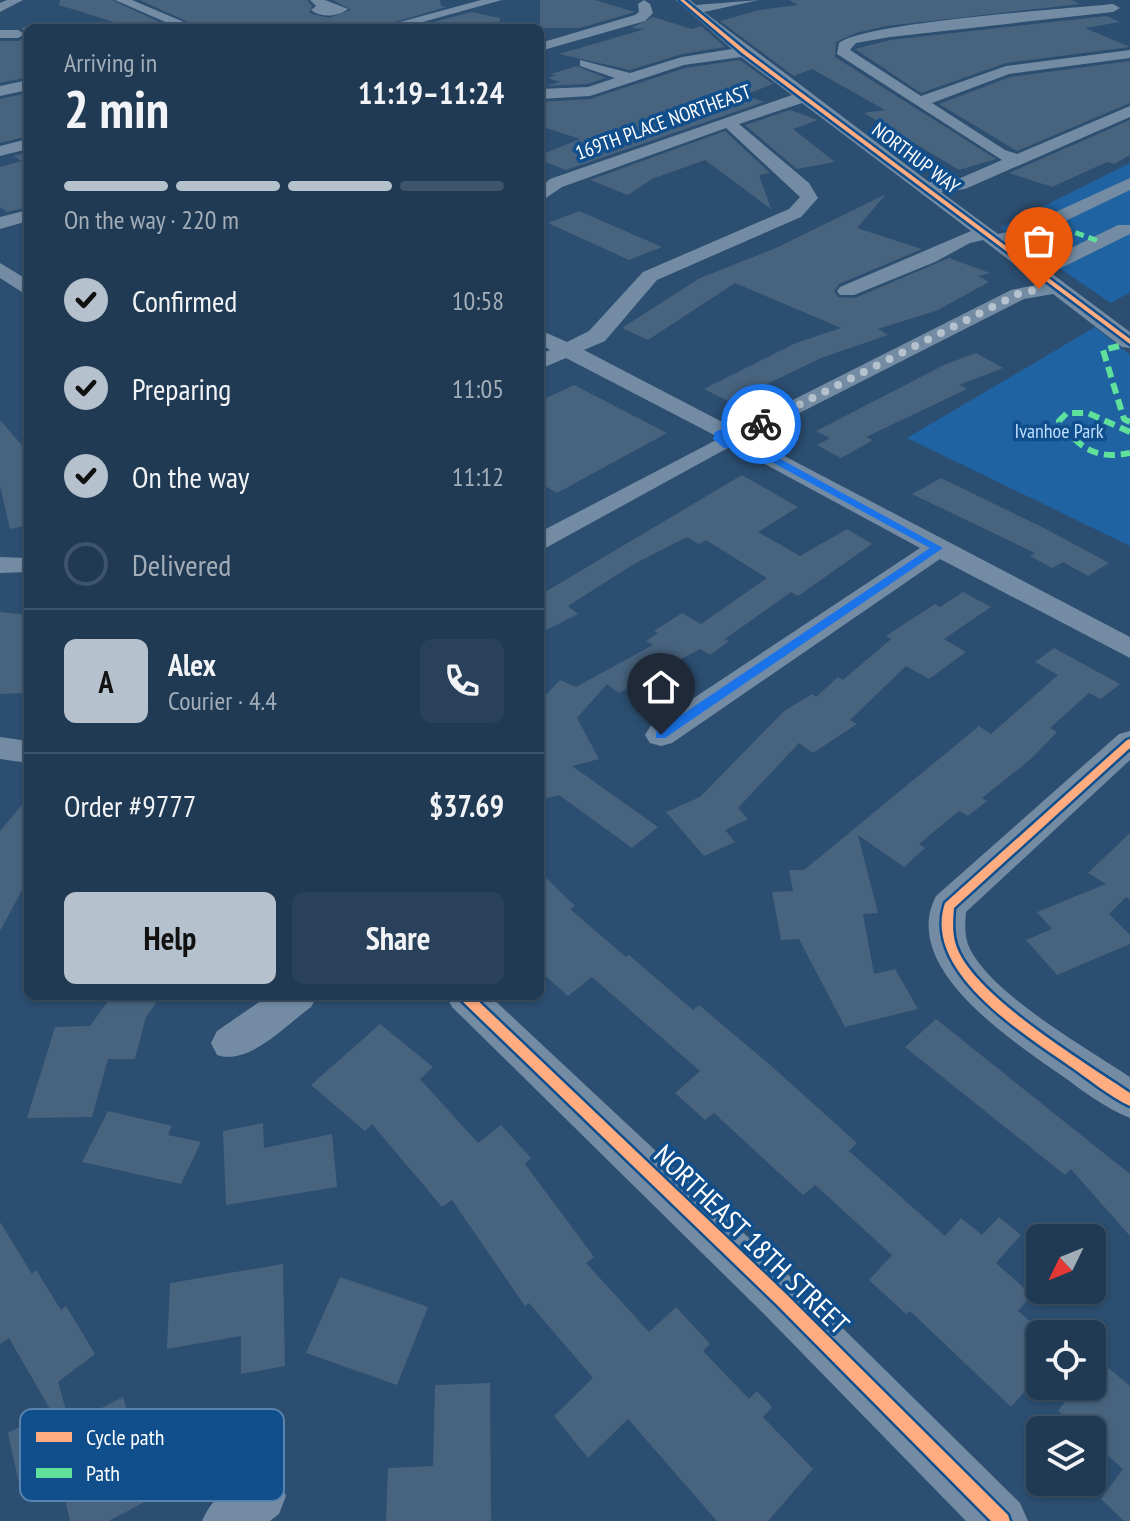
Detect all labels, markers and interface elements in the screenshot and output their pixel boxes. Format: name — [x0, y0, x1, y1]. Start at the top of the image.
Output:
text: Arriving in — [64, 46, 157, 79]
text: 11:19–11:24 — [358, 73, 504, 112]
text: 2 min — [64, 75, 169, 142]
street label: 169TH PLACE NORTHEAST — [572, 78, 754, 166]
street label: NORTHUP WAY — [867, 117, 965, 199]
text: On the way · 220 m — [64, 203, 239, 236]
pin — [1005, 207, 1073, 289]
icon: bag — [1017, 219, 1061, 263]
icon: check — [64, 278, 108, 322]
text: Confirmed — [132, 281, 237, 320]
text: 10:58 — [452, 284, 504, 317]
icon: check — [64, 366, 108, 410]
text: Preparing — [132, 369, 231, 408]
text: 11:05 — [452, 372, 504, 405]
courier — [721, 384, 801, 464]
icon: bike — [739, 402, 783, 446]
park label: Ivanhoe Park — [1015, 418, 1104, 444]
icon: check — [64, 454, 108, 498]
text: On the way — [132, 457, 249, 496]
text: 11:12 — [452, 460, 504, 493]
text: Delivered — [132, 545, 231, 584]
button: phone — [420, 639, 504, 723]
text: Alex — [168, 645, 216, 684]
pin — [627, 653, 695, 735]
text: A — [98, 662, 114, 701]
icon: home — [639, 665, 683, 709]
text: Courier · 4.4 — [168, 684, 277, 717]
text: Order #9777 — [64, 786, 196, 825]
text: $37.69 — [429, 786, 504, 825]
button: Help — [64, 892, 276, 984]
button: Share — [292, 892, 504, 984]
street label: NORTHEAST 18TH STREET — [646, 1136, 858, 1342]
north arrow — [1026, 1224, 1106, 1304]
map controls — [1026, 1224, 1106, 1496]
button: locate — [1026, 1320, 1106, 1400]
legend — [20, 1409, 284, 1501]
button: layers — [1026, 1416, 1106, 1496]
text: Cycle path — [86, 1423, 164, 1451]
text: Path — [86, 1459, 120, 1487]

